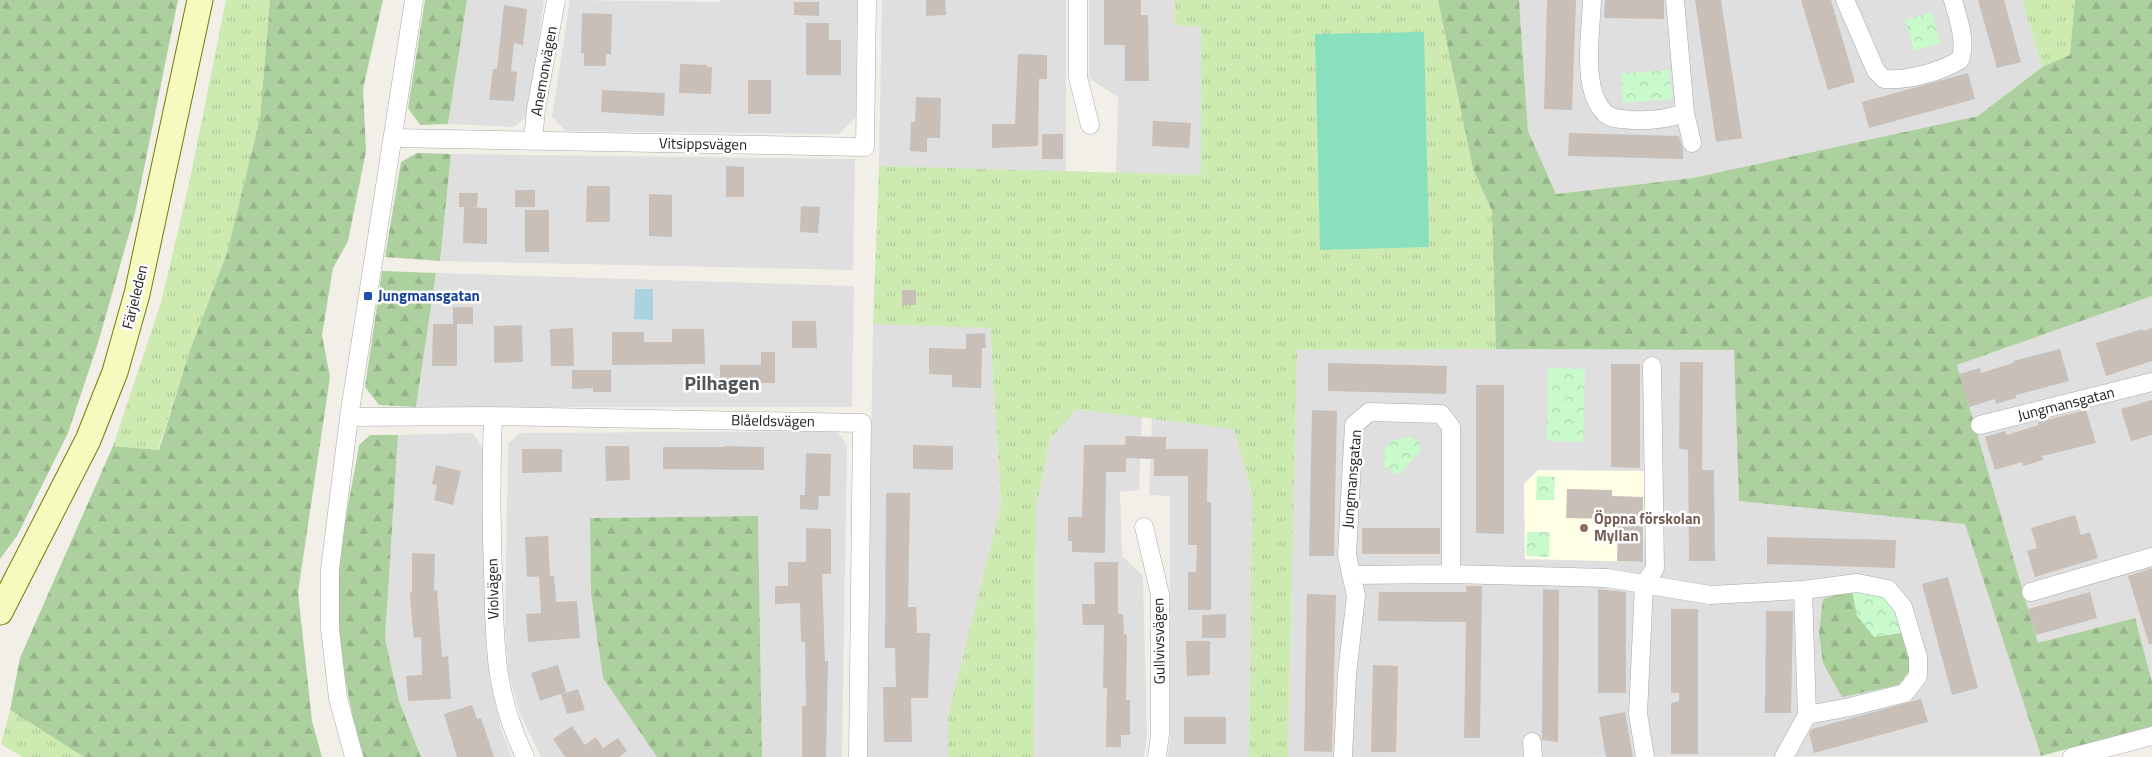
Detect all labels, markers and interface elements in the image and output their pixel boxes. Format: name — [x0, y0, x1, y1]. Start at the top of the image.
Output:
street label: Anemonvägen — [524, 24, 563, 118]
street label: Vitsippsvägen — [659, 131, 747, 156]
street label: Färjeleden — [115, 262, 154, 331]
place label: Jungmansgatan — [378, 284, 480, 307]
marker: Jungmansgatan — [362, 290, 374, 302]
district label: Pilhagen — [684, 367, 760, 398]
street label: Jungmansgatan — [2015, 380, 2117, 427]
street label: Blåeldsvägen — [731, 408, 815, 433]
street label: Jungmansgatan — [1336, 429, 1367, 529]
place label: Öppna förskolan Myllan — [1594, 507, 1701, 547]
marker: Öppna förskolan Myllan — [1578, 522, 1590, 534]
street label: Violvägen — [480, 558, 505, 620]
street label: Gullvivsvägen — [1146, 598, 1171, 684]

